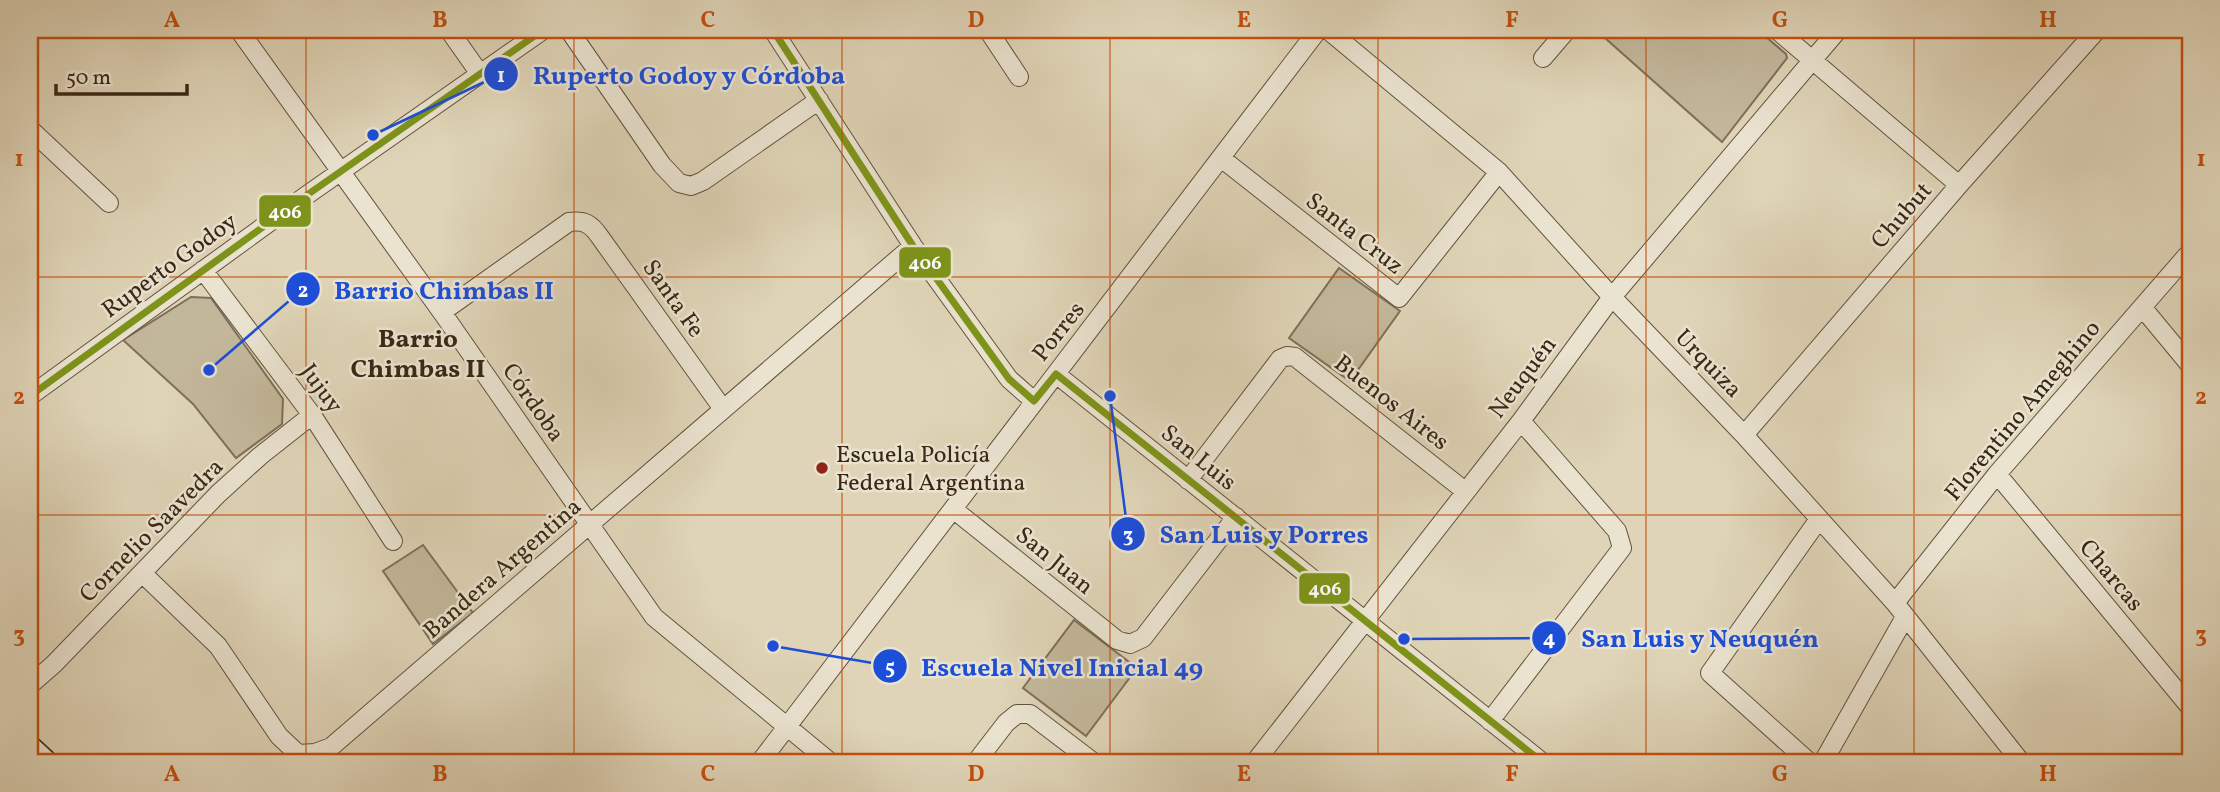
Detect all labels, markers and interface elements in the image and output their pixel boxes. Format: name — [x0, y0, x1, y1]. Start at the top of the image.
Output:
text: A — [164, 5, 180, 37]
text: B — [432, 5, 448, 37]
text: C — [701, 5, 715, 37]
text: D — [968, 5, 985, 37]
text: E — [1237, 5, 1251, 37]
text: F — [1505, 5, 1519, 37]
text: G — [1772, 5, 1788, 37]
text: H — [2039, 5, 2057, 37]
callout: Ruperto Godoy y Córdoba — [484, 51, 860, 98]
scale bar — [56, 52, 187, 96]
text: Ruperto Godoy y Córdoba — [533, 59, 845, 95]
text: 1 — [497, 62, 505, 91]
text: 50 m — [66, 64, 111, 93]
text: 1 — [14, 144, 24, 176]
text: 1 — [2196, 144, 2206, 176]
street label: Chubut — [1864, 175, 1941, 257]
street label: Santa Cruz — [1298, 185, 1410, 284]
line badge: 406 — [258, 194, 312, 228]
text: 406 — [268, 200, 302, 226]
street label: Ruperto Godoy — [95, 206, 245, 327]
line badge: 406 — [898, 246, 952, 279]
text: 406 — [908, 251, 942, 277]
street label: Santa Fe — [633, 253, 712, 345]
callout: Barrio Chimbas II — [285, 266, 568, 313]
text: Barrio Chimbas II — [334, 274, 554, 310]
text: 2 — [298, 277, 308, 306]
street label: Porres — [1025, 295, 1094, 369]
street label: Florentino Ameghino — [1938, 313, 2110, 509]
district label: Barrio Chimbas II — [351, 322, 485, 388]
street label: Urquiza — [1666, 322, 1749, 406]
street label: Neuquén — [1481, 330, 1566, 426]
street label: Buenos Aires — [1326, 348, 1456, 459]
street label: Jujuy — [291, 357, 350, 421]
street label: Córdoba — [493, 357, 572, 450]
text: 2 — [13, 382, 25, 414]
text: 2 — [2195, 382, 2207, 414]
street label: San Luis — [1153, 417, 1243, 500]
place label: Escuela Policía Federal Argentina — [836, 439, 1025, 501]
street label: Cornelio Saavedra — [73, 452, 232, 611]
marker: Escuela Policía Federal Argentina — [814, 460, 830, 476]
street label: Bandera Argentina — [417, 491, 590, 648]
callout: San Luis y Porres — [1110, 511, 1383, 558]
text: San Luis y Porres — [1160, 518, 1368, 554]
street label: San Juan — [1007, 519, 1100, 604]
text: 3 — [1123, 522, 1133, 551]
street label: Charcas — [2070, 533, 2151, 620]
line badge: 406 — [1298, 572, 1351, 605]
text: 406 — [1308, 577, 1342, 603]
callout: San Luis y Neuquén — [1531, 614, 1833, 661]
text: 3 — [13, 620, 25, 652]
text: 3 — [2195, 620, 2207, 652]
text: San Luis y Neuquén — [1581, 622, 1819, 658]
text: 4 — [1543, 625, 1556, 654]
callout: Escuela Nivel Inicial 49 — [872, 643, 1217, 690]
text: Escuela Nivel Inicial 49 — [921, 651, 1203, 687]
text: 5 — [885, 654, 895, 683]
text: A — [164, 759, 180, 791]
text: B — [432, 759, 448, 791]
text: C — [701, 759, 715, 791]
text: D — [968, 759, 985, 791]
text: E — [1237, 759, 1251, 791]
text: F — [1505, 759, 1519, 791]
text: G — [1772, 759, 1788, 791]
text: H — [2039, 759, 2057, 791]

